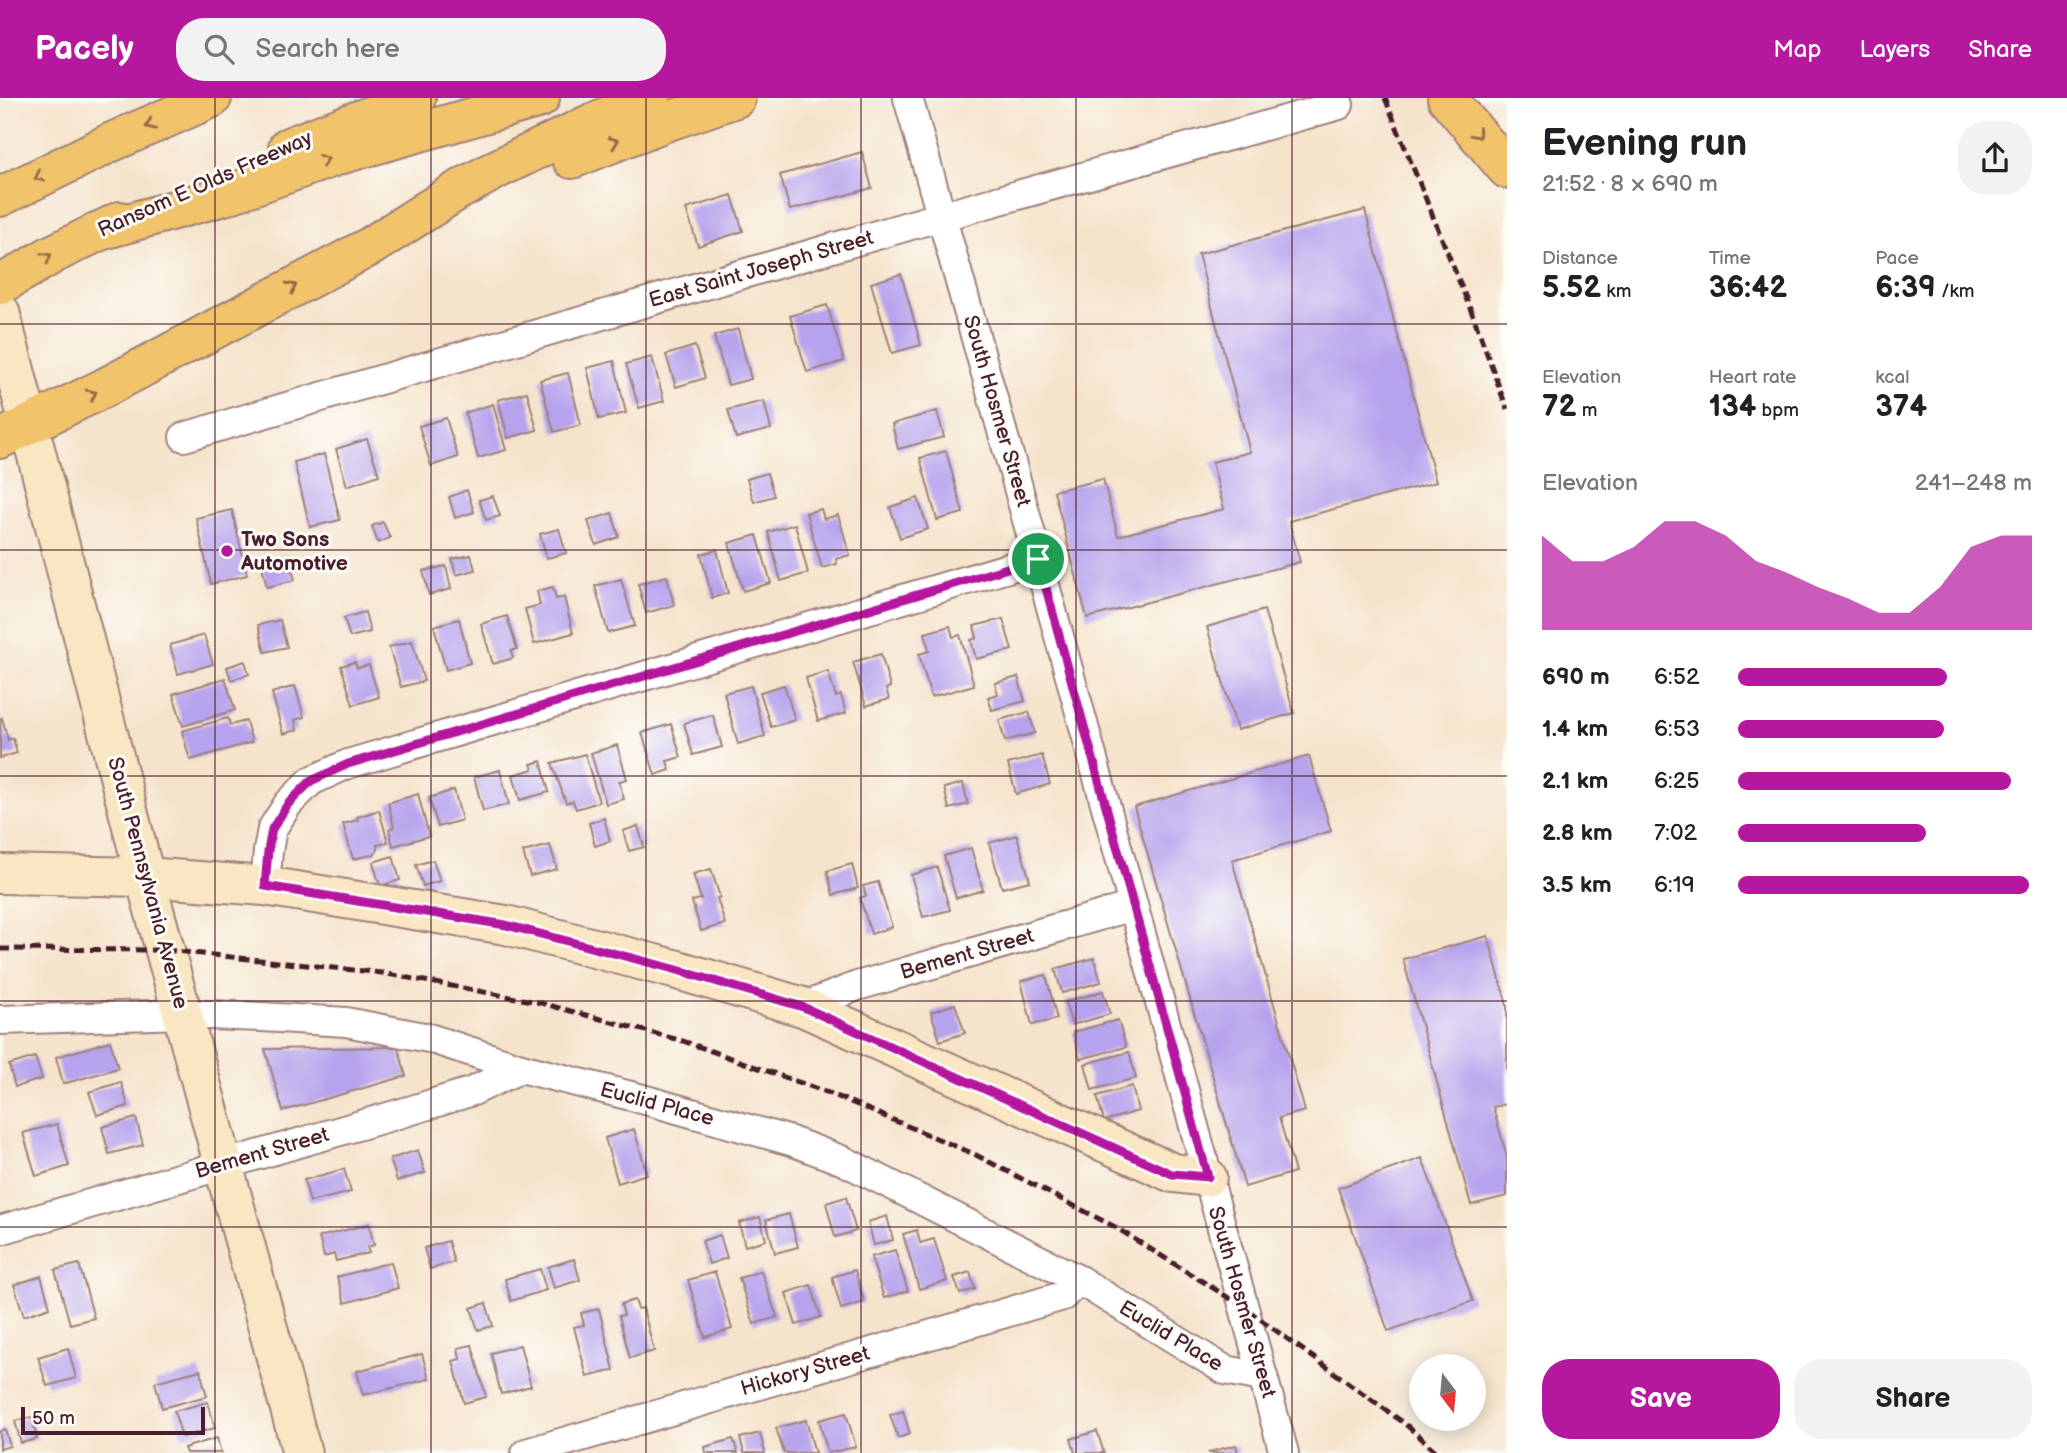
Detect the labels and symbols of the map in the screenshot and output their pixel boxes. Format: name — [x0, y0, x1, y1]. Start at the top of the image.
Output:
one-way arrow — [145, 117, 157, 131]
street label: Ransom E Olds Freeway — [94, 125, 317, 243]
one-way arrow — [1469, 125, 1481, 138]
one-way arrow — [607, 137, 619, 151]
one-way arrow — [318, 154, 330, 168]
one-way arrow — [34, 169, 46, 183]
street label: East Saint Joseph Street — [646, 225, 877, 313]
one-way arrow — [40, 252, 53, 265]
one-way arrow — [285, 282, 298, 295]
street label: South Hosmer Street — [958, 312, 1036, 510]
one-way arrow — [85, 388, 97, 402]
place label: Two Sons Automotive — [240, 527, 348, 576]
pin — [1008, 529, 1068, 589]
marker: Two Sons Automotive — [219, 543, 235, 559]
street label: South Pennsylvania Avenue — [102, 754, 194, 1012]
street label: Bement Street — [897, 923, 1037, 985]
street label: Euclid Place — [597, 1077, 717, 1131]
street label: Bement Street — [192, 1122, 332, 1184]
street label: South Hosmer Street — [1203, 1203, 1281, 1401]
street label: Euclid Place — [1115, 1295, 1227, 1377]
street label: Hickory Street — [738, 1341, 873, 1401]
north arrow — [1409, 1354, 1486, 1432]
scale bar — [21, 1404, 205, 1436]

